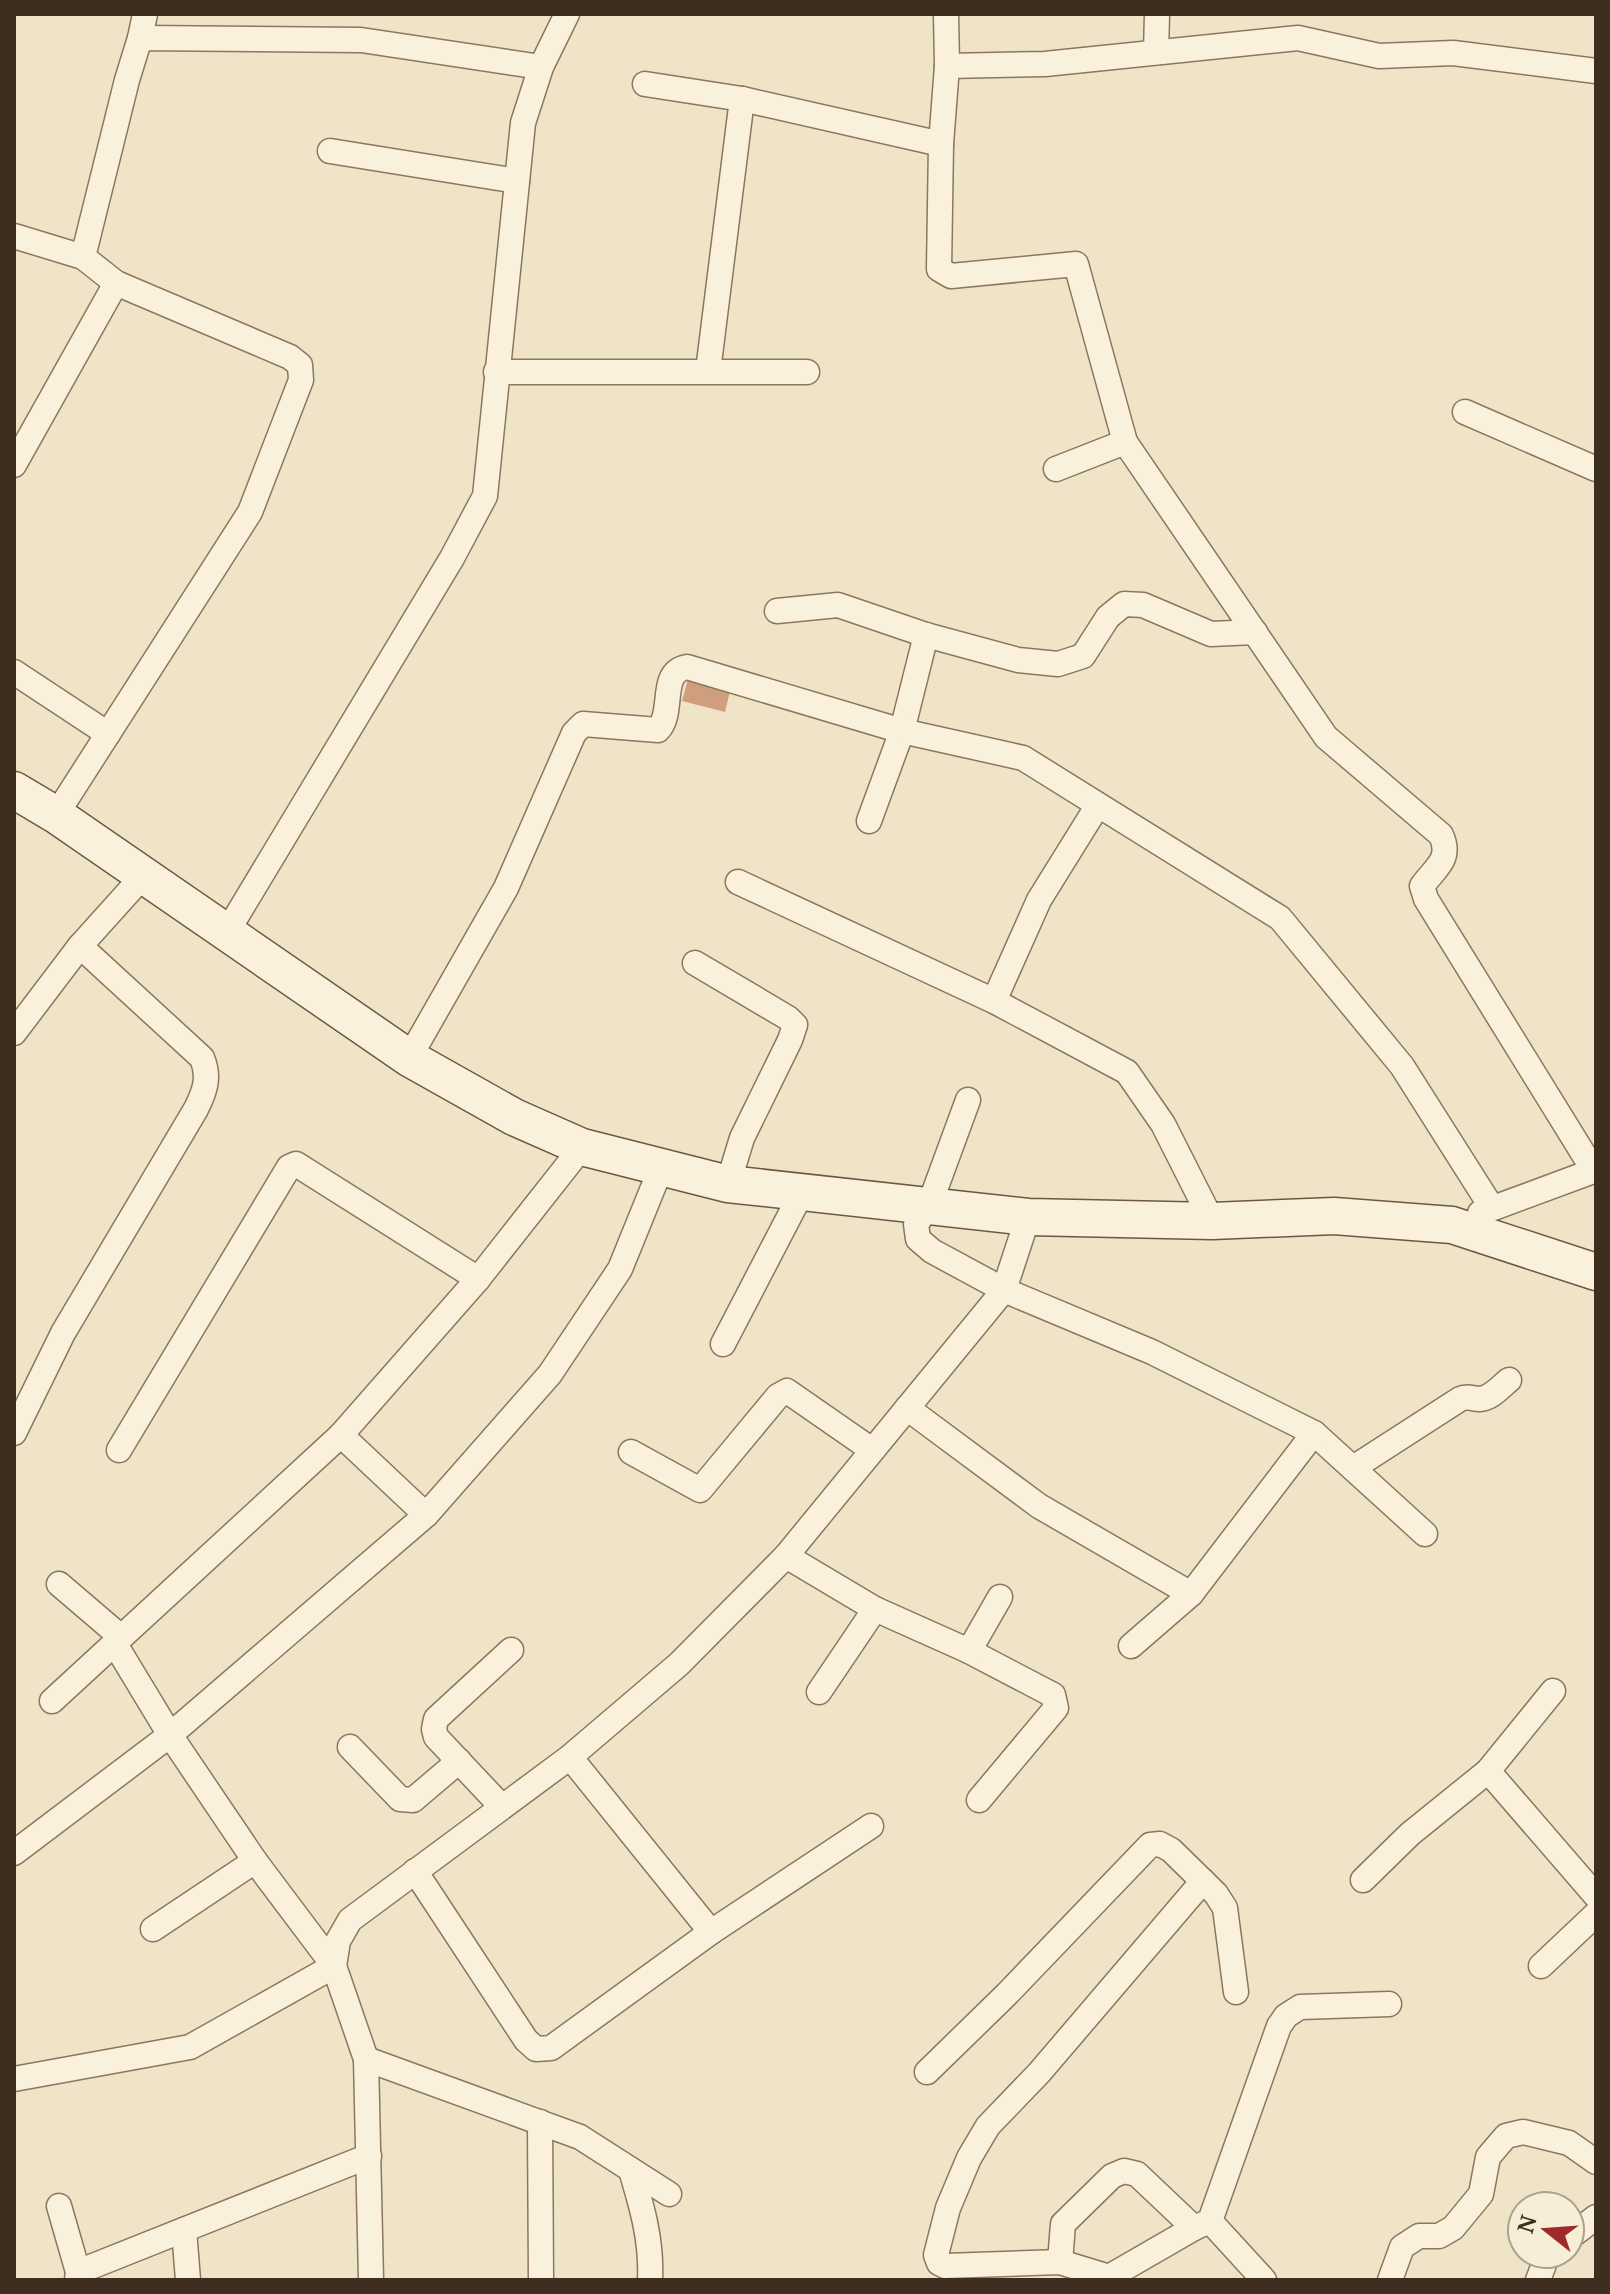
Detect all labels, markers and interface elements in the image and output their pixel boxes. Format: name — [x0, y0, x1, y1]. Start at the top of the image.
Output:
north arrow — [1506, 2190, 1586, 2270]
text: N — [1509, 2211, 1543, 2237]

